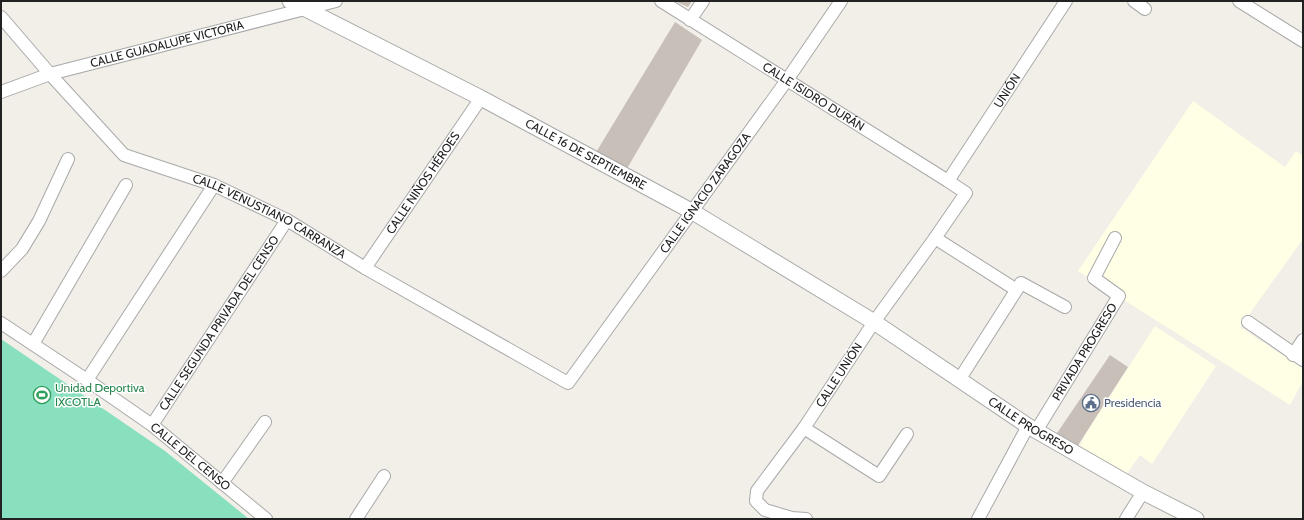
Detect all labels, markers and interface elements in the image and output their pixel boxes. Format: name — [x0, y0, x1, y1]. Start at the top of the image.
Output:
street label: CALLE GUADALUPE VICTORIA — [89, 17, 246, 70]
street label: CALLE ISIDRO DURÁN — [760, 59, 868, 134]
street label: UNIÓN — [990, 70, 1023, 110]
street label: CALLE 16 DE SEPTIEMBRE — [523, 115, 649, 193]
street label: CALLE NIÑOS HÉROES — [383, 129, 463, 237]
street label: CALLE IGNACIO ZARAGOZA — [656, 129, 754, 256]
street label: CALLE VENUSTIANO CARRANZA — [191, 170, 349, 262]
street label: CALLE SEGUNDA PRIVADA DEL CENSO — [156, 232, 282, 413]
street label: PRIVADA PROGRESO — [1049, 300, 1120, 403]
street label: CALLE UNIÓN — [812, 340, 865, 410]
place label: Unidad Deportiva IXCOTLA — [55, 380, 145, 409]
sports icon: Unidad Deportiva IXCOTLA — [32, 385, 52, 405]
street label: CALLE PROGRESO — [986, 393, 1077, 458]
public building icon: Presidencia — [1081, 393, 1101, 413]
place label: Presidencia — [1104, 395, 1162, 410]
street label: CALLE DEL CENSO — [148, 419, 234, 494]

